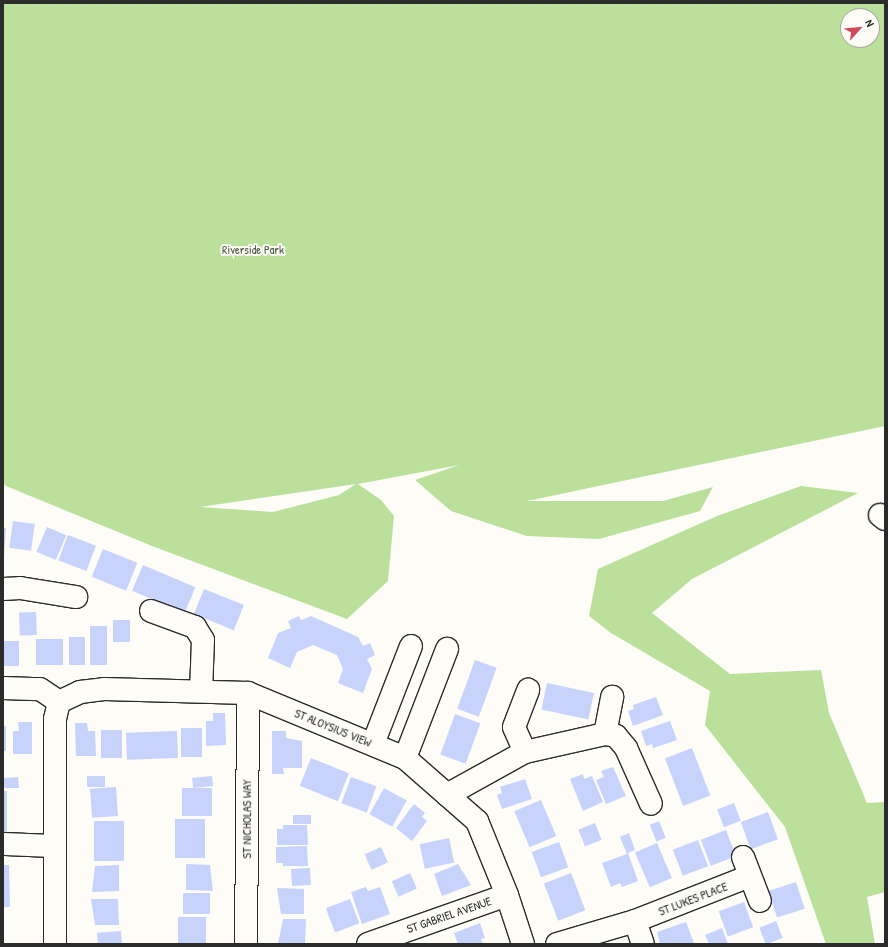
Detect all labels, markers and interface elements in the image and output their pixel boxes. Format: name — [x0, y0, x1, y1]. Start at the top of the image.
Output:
north arrow — [840, 8, 880, 48]
text: N — [862, 17, 877, 29]
park label: Riverside Park — [222, 243, 284, 257]
street label: ST ALOYSIUS VIEW — [292, 706, 374, 750]
street label: ST NICHOLAS WAY — [240, 779, 254, 859]
street label: ST LUKES PLACE — [656, 879, 730, 919]
street label: ST GABRIEL AVENUE — [405, 894, 493, 936]

